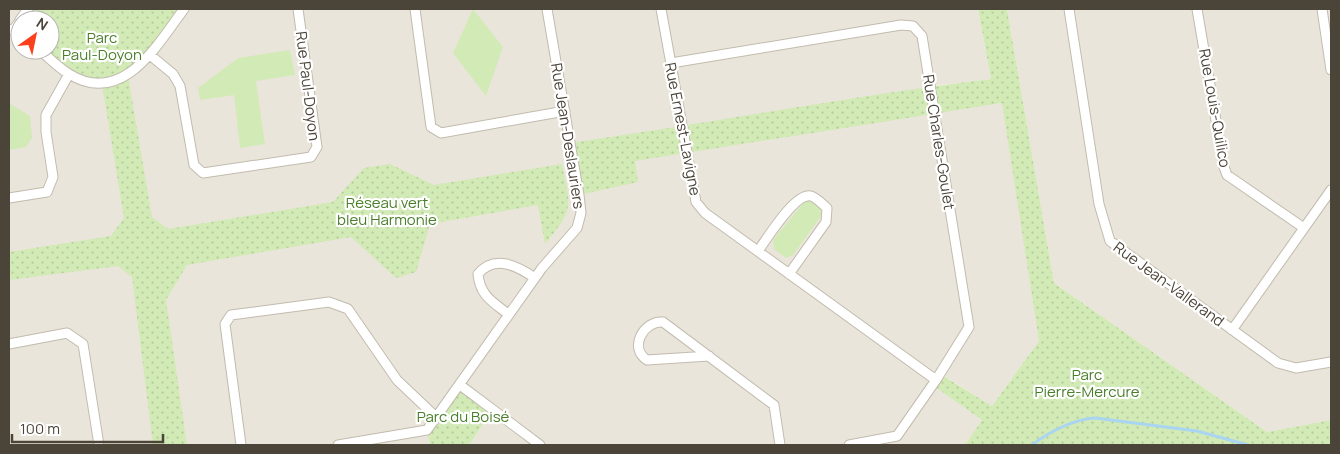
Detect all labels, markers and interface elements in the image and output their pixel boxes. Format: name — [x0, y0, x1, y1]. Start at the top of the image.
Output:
north arrow — [10, 10, 60, 60]
text: N — [33, 13, 52, 34]
park label: Parc Paul-Doyon — [62, 27, 142, 65]
street label: Rue Paul-Doyon — [291, 30, 325, 142]
street label: Rue Louis-Quilico — [1194, 47, 1236, 169]
street label: Rue Ernest-Lavigne — [660, 61, 706, 198]
street label: Rue Jean-Deslauriers — [546, 62, 590, 211]
street label: Rue Charles-Goulet — [918, 73, 960, 211]
park label: Réseau vert bleu Harmonie — [337, 192, 437, 230]
street label: Rue Jean-Vallerand — [1109, 237, 1229, 331]
park label: Parc Pierre-Mercure — [1035, 364, 1140, 402]
park label: Parc du Boisé — [417, 406, 510, 427]
scale bar — [12, 412, 164, 444]
text: 100 m — [20, 418, 60, 439]

